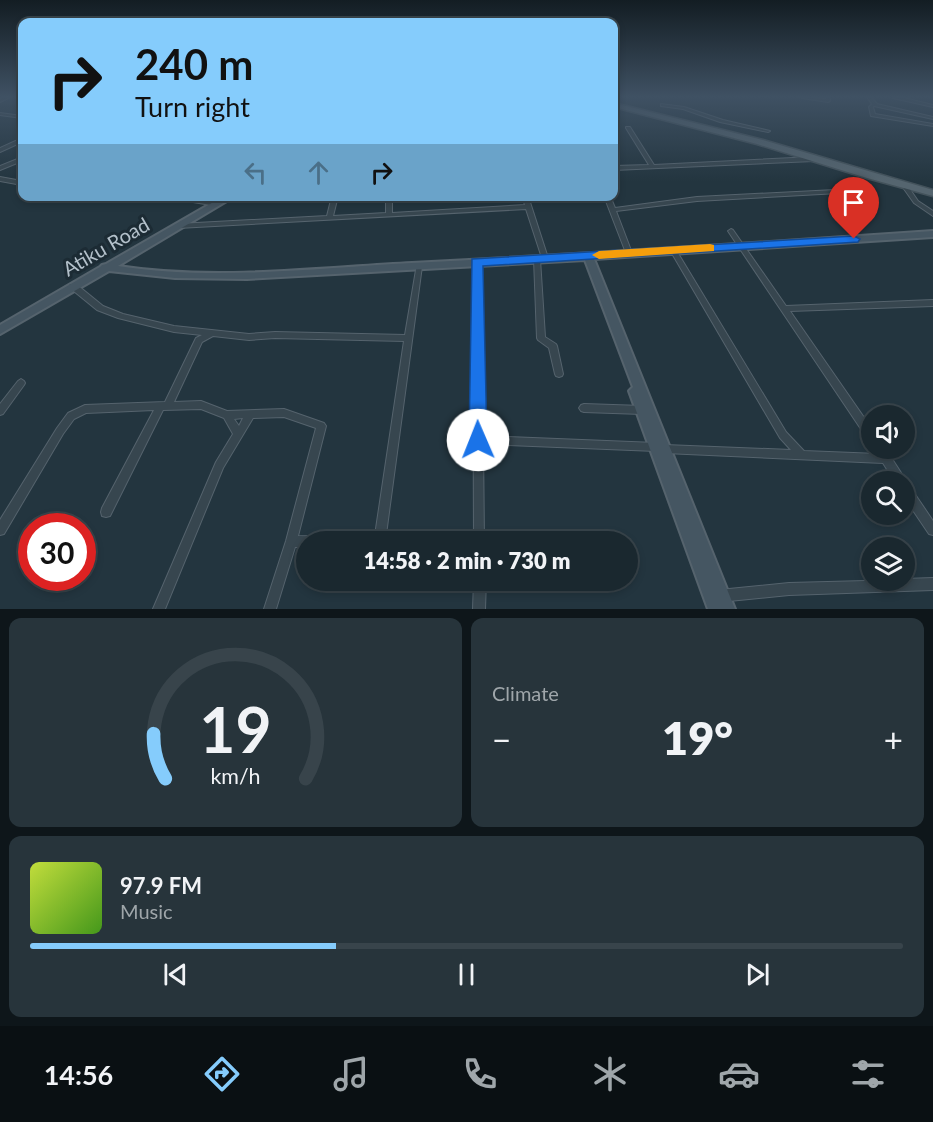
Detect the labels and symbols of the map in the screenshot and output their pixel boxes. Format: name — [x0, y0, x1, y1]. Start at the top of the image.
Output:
pin — [828, 177, 879, 239]
street label: Atiku Road — [58, 212, 153, 281]
position arrow — [446, 408, 510, 472]
speed limit sign: 30 — [18, 513, 96, 591]

